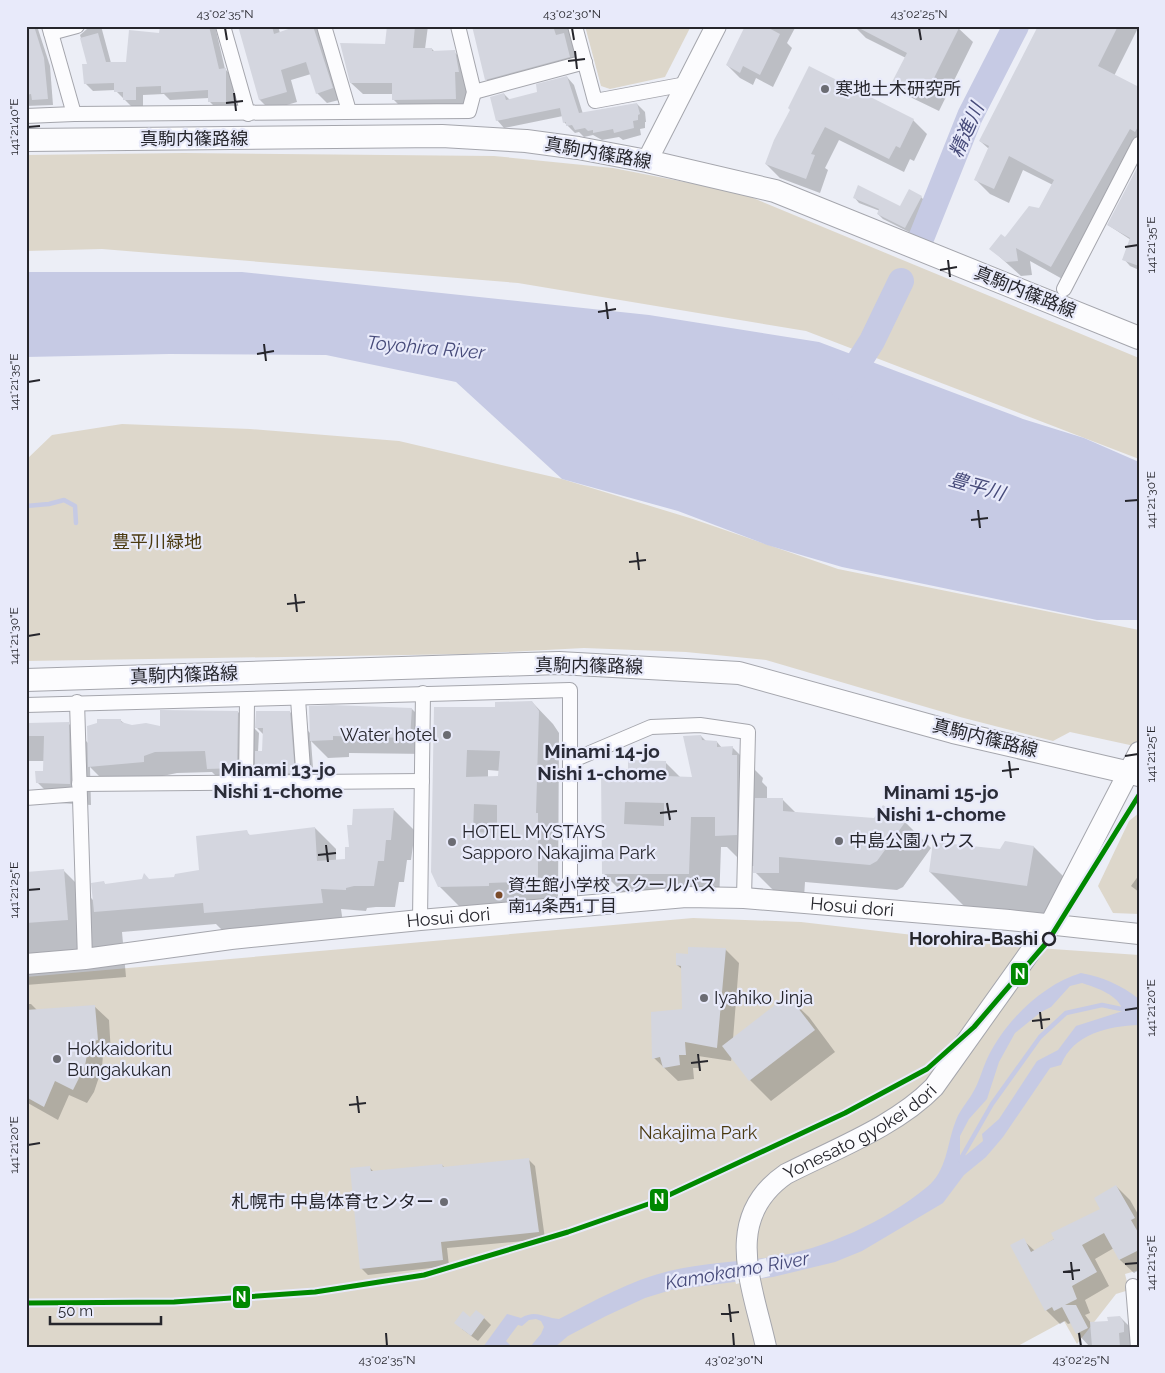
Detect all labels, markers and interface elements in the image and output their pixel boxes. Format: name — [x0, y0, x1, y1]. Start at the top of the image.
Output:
text: 43°02'35"N — [196, 7, 254, 21]
text: 43°02'30"N — [543, 7, 601, 21]
text: 43°02'25"N — [890, 7, 948, 21]
place label: 寒地土木研究所 — [835, 78, 961, 99]
marker: 寒地土木研究所 — [819, 83, 831, 95]
water label: 精進川 — [944, 98, 988, 161]
text: 141°21'40"E — [7, 99, 21, 156]
street label: 真駒内篠路線 — [140, 128, 248, 149]
street label: 真駒内篠路線 — [543, 133, 653, 172]
text: 141°21'35"E — [1144, 217, 1158, 273]
street label: 真駒内篠路線 — [971, 262, 1079, 322]
water label: Toyohira River — [366, 331, 487, 363]
text: 141°21'35"E — [7, 354, 21, 410]
water label: 豊平川 — [947, 468, 1009, 505]
text: 141°21'30"E — [1144, 471, 1158, 529]
park label: 豊平川緑地 — [112, 531, 202, 552]
text: 141°21'30"E — [7, 607, 21, 665]
street label: 真駒内篠路線 — [535, 654, 643, 677]
street label: 真駒内篠路線 — [130, 662, 238, 687]
street label: 真駒内篠路線 — [930, 714, 1040, 761]
place label: Water hotel — [340, 724, 437, 745]
text: 141°21'25"E — [1144, 726, 1158, 782]
marker: Water hotel — [441, 729, 453, 741]
district label: Minami 14-jo Nishi 1-chome — [537, 740, 667, 784]
district label: Minami 13-jo Nishi 1-chome — [213, 758, 343, 802]
district label: Minami 15-jo Nishi 1-chome — [876, 781, 1006, 825]
place label: HOTEL MYSTAYS Sapporo Nakajima Park — [462, 821, 656, 863]
place label: 中島公園ハウス — [849, 830, 975, 851]
marker: 中島公園ハウス — [833, 835, 845, 847]
marker: HOTEL MYSTAYS Sapporo Nakajima Park — [446, 836, 458, 848]
text: 141°21'25"E — [7, 862, 21, 918]
place label: 資生館小学校 スクールバス 南14条西1丁目 — [508, 875, 716, 916]
marker: 資生館小学校 スクールバス 南14条西1丁目 — [494, 890, 504, 900]
street label: Hosui dori — [809, 893, 895, 920]
street label: Hosui dori — [405, 903, 491, 931]
place label: Horohira-Bashi — [909, 928, 1038, 949]
marker: Horohira-Bashi — [1042, 932, 1056, 946]
line badge: N — [1010, 962, 1029, 986]
text: N — [1015, 966, 1025, 982]
text: 141°21'20"E — [1144, 979, 1158, 1037]
place label: Iyahiko Jinja — [714, 987, 813, 1008]
marker: Iyahiko Jinja — [698, 992, 710, 1004]
place label: Hokkaidoritu Bungakukan — [67, 1038, 173, 1080]
marker: Hokkaidoritu Bungakukan — [51, 1053, 63, 1065]
street label: Yonesato gyokei dori — [780, 1080, 941, 1184]
text: 141°21'20"E — [7, 1116, 21, 1174]
park label: Nakajima Park — [639, 1122, 758, 1143]
line badge: N — [649, 1188, 669, 1212]
place label: 札幌市 中島体育センター — [231, 1191, 434, 1212]
text: N — [654, 1191, 664, 1207]
marker: 札幌市 中島体育センター — [438, 1196, 450, 1208]
text: 141°21'15"E — [1144, 1235, 1158, 1291]
water label: Kamokamo River — [663, 1246, 812, 1293]
line badge: N — [232, 1285, 251, 1309]
text: N — [236, 1289, 246, 1305]
scale bar — [50, 1293, 161, 1325]
text: 50 m — [58, 1302, 93, 1320]
text: 43°02'35"N — [358, 1353, 416, 1367]
text: 43°02'30"N — [705, 1353, 763, 1367]
text: 43°02'25"N — [1052, 1353, 1110, 1367]

